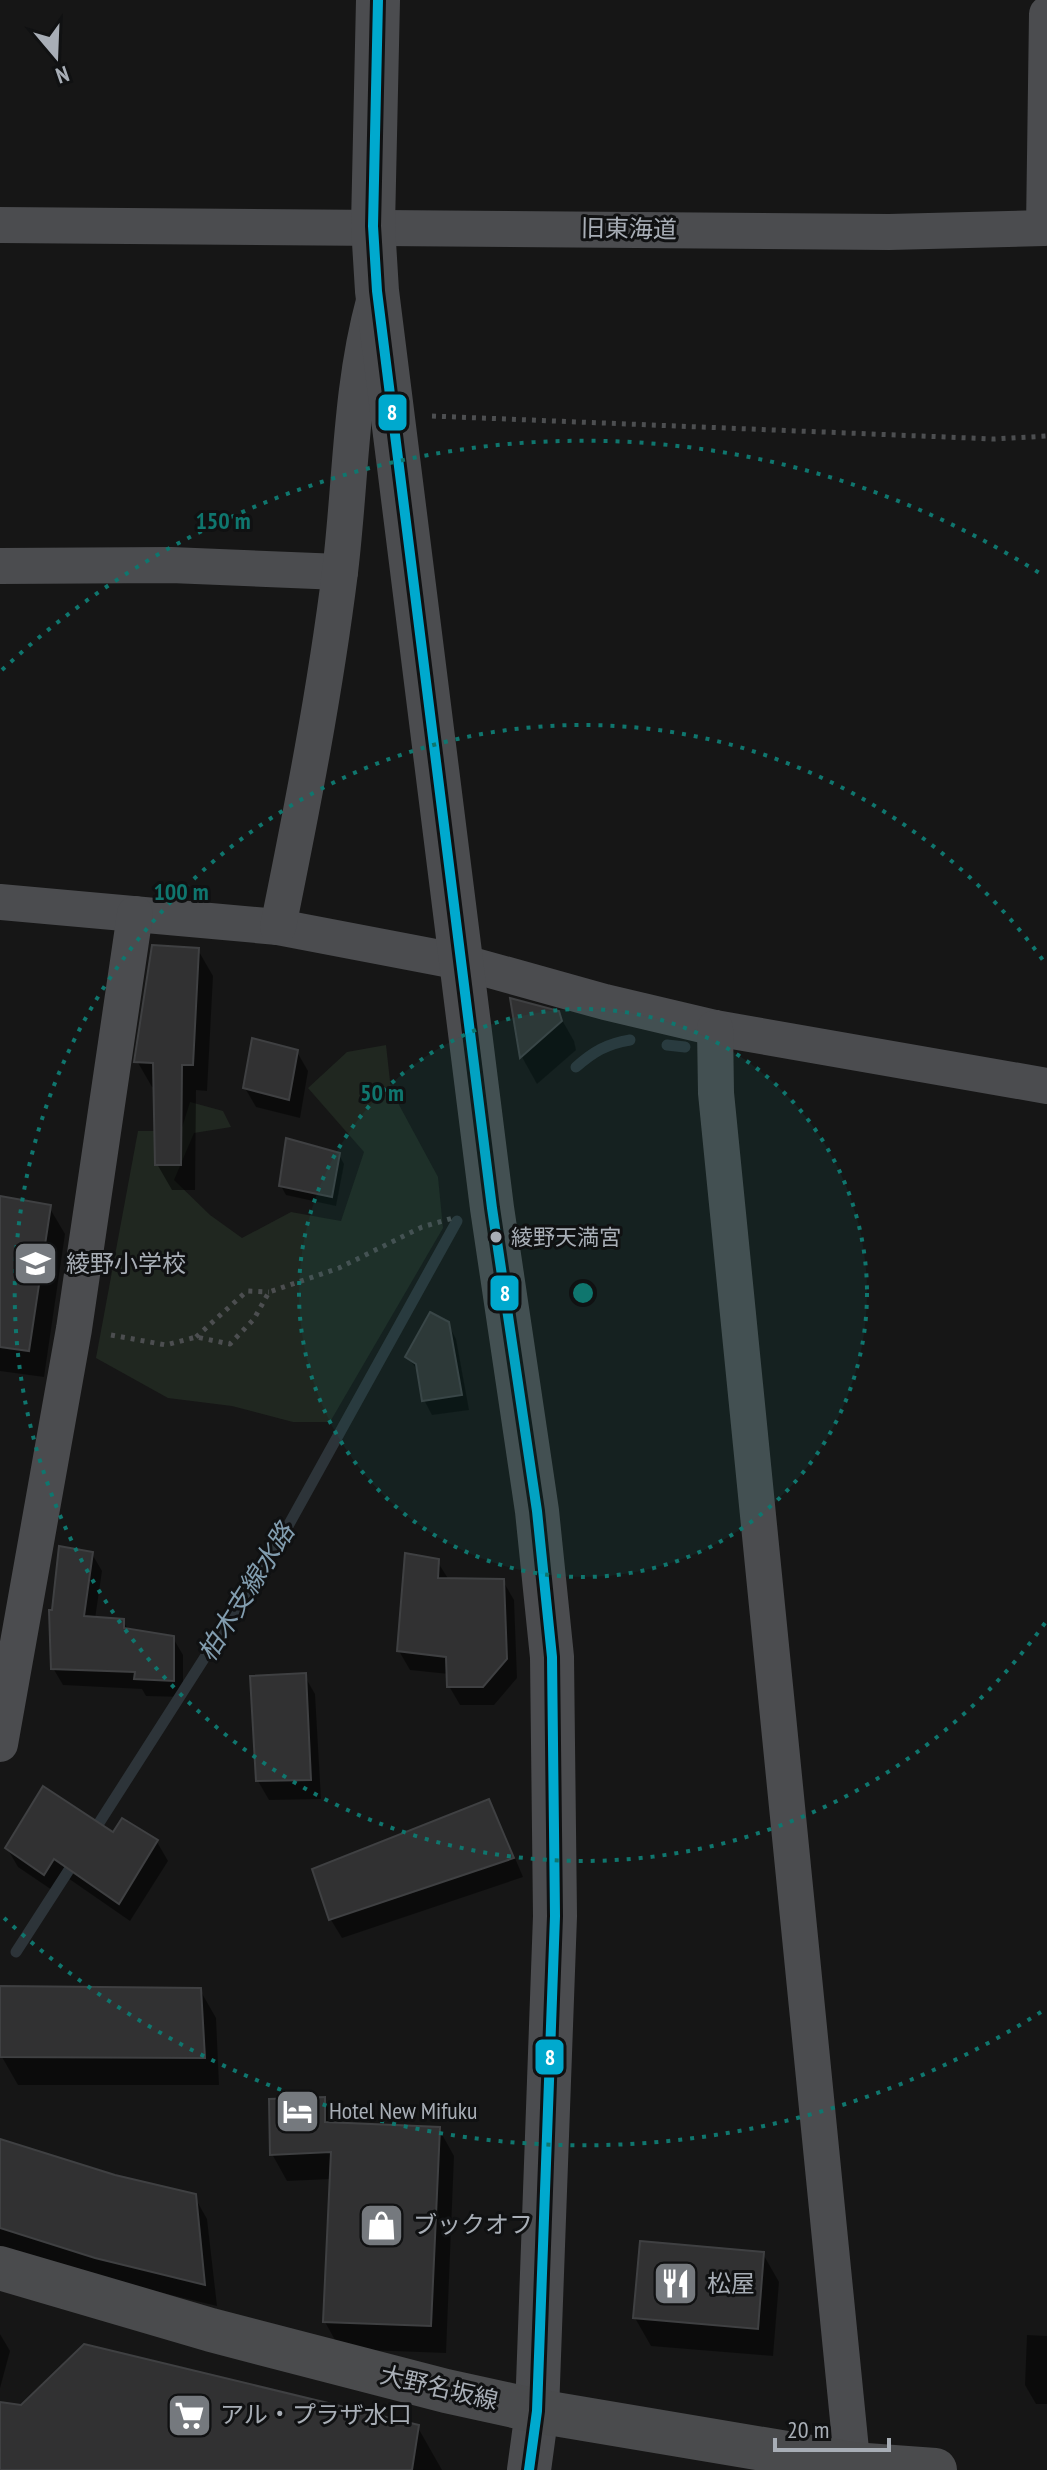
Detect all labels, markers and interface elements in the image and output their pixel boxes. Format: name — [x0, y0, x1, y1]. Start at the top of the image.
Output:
north arrow — [16, 16, 96, 96]
text: N — [52, 60, 73, 90]
street label: 旧東海道 — [581, 212, 677, 245]
line badge: 8 — [377, 393, 408, 432]
text: 8 — [387, 398, 397, 426]
text: 150 m — [195, 505, 251, 536]
text: 100 m — [153, 876, 209, 907]
text: 50 m — [360, 1077, 404, 1108]
place label: 綾野天満宮 — [511, 1223, 621, 1251]
marker: 綾野天満宮 — [488, 1229, 504, 1245]
school or university icon: 綾野小学校 — [11, 1240, 59, 1288]
place label: 綾野小学校 — [66, 1248, 186, 1279]
line badge: 8 — [489, 1274, 520, 1312]
text: 8 — [500, 1279, 510, 1307]
centre of rings — [569, 1279, 597, 1307]
water label: 柏木支線水路 — [190, 1515, 302, 1667]
line badge: 8 — [534, 2038, 565, 2076]
text: 8 — [545, 2043, 555, 2071]
hotel icon: Hotel New Mifuku — [274, 2087, 322, 2135]
place label: Hotel New Mifuku — [329, 2095, 477, 2126]
shop icon: ブックオフ — [358, 2201, 406, 2249]
place label: ブックオフ — [413, 2209, 533, 2240]
restaurant icon: 松屋 — [652, 2260, 700, 2308]
place label: 松屋 — [707, 2268, 755, 2299]
street label: 大野名坂線 — [377, 2359, 501, 2416]
supermarket icon: アル・プラザ水口 — [165, 2391, 213, 2439]
place label: アル・プラザ水口 — [220, 2399, 412, 2430]
scale bar — [775, 2402, 889, 2452]
text: 20 m — [787, 2414, 829, 2445]

